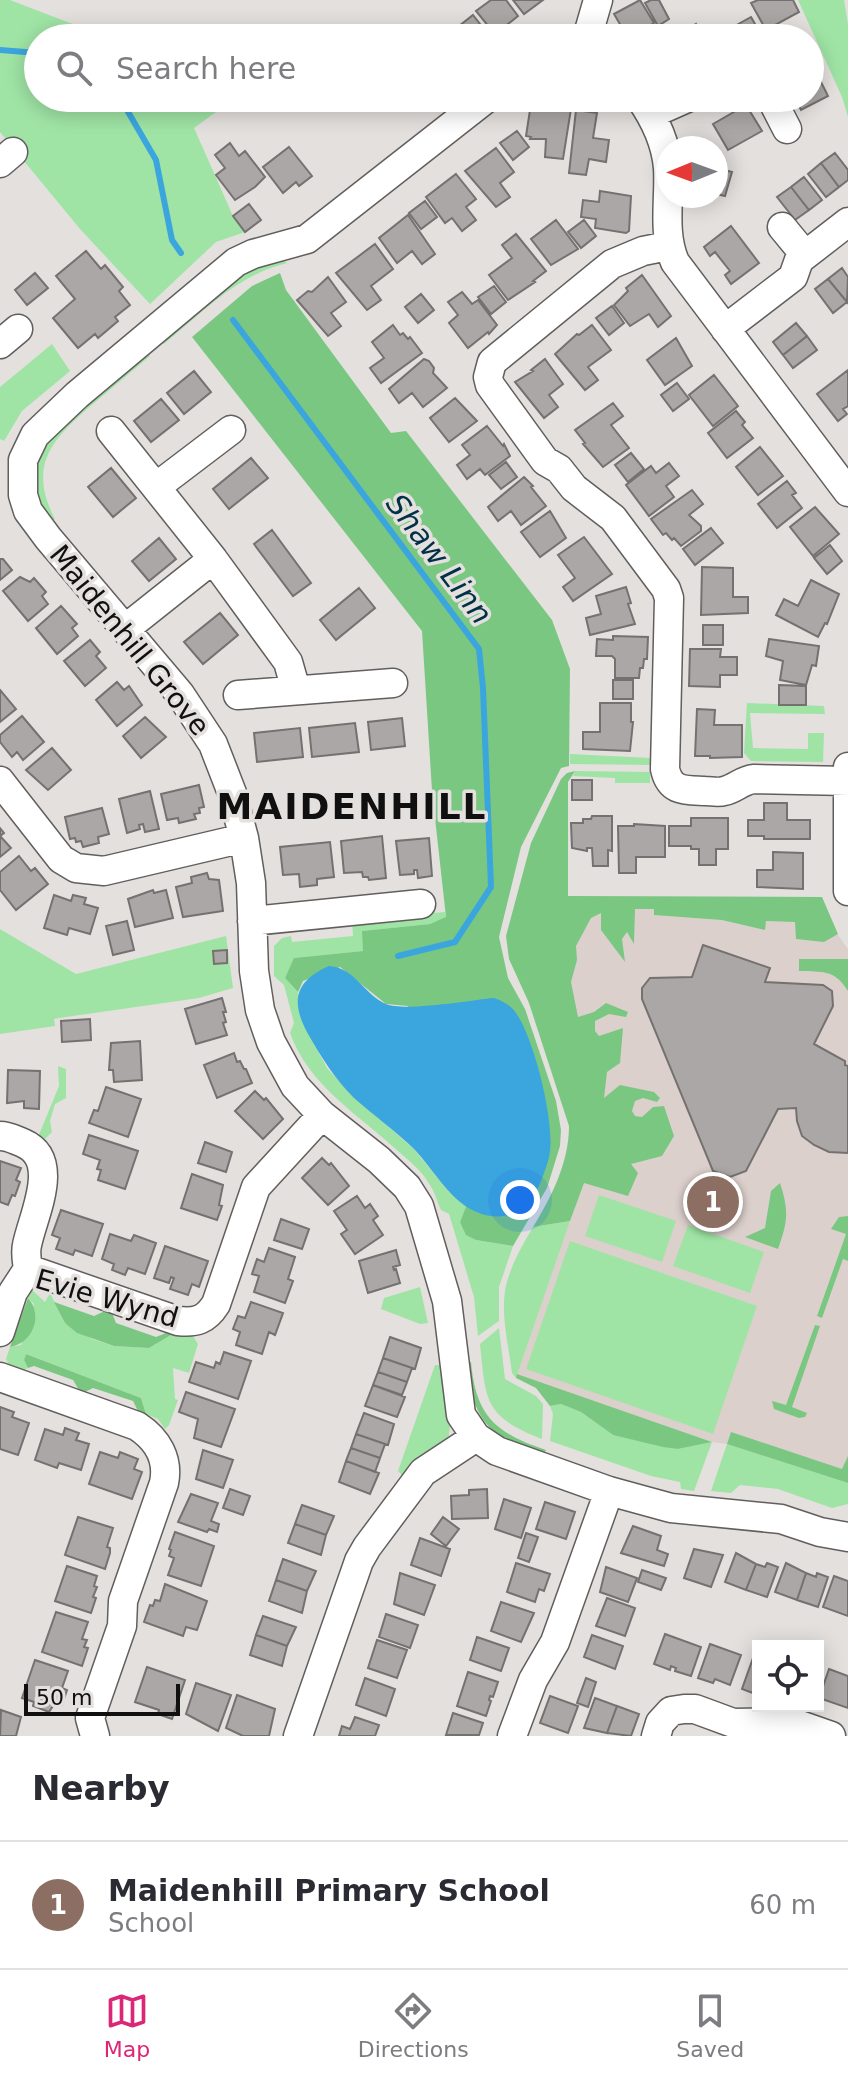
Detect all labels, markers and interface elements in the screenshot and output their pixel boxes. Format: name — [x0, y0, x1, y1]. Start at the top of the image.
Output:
search box — [24, 24, 824, 112]
icon: search — [52, 46, 96, 90]
text: Search here — [116, 51, 296, 86]
north arrow — [656, 136, 728, 208]
water label: Shaw Linn — [379, 487, 500, 631]
street label: Maidenhill Grove — [43, 538, 216, 742]
district label: MAIDENHILL — [216, 786, 488, 827]
pin: 1 — [687, 1172, 739, 1232]
your location — [500, 1180, 540, 1220]
street label: Evie Wynd — [31, 1262, 182, 1335]
map controls — [752, 1640, 824, 1712]
button: locate — [752, 1640, 824, 1712]
scale bar — [24, 1680, 180, 1716]
text: 50 m — [36, 1685, 92, 1710]
text: Nearby — [32, 1768, 170, 1808]
text: Maidenhill Primary School — [108, 1873, 550, 1908]
text: 1 — [49, 1890, 67, 1920]
text: 60 m — [749, 1890, 816, 1920]
text: School — [108, 1908, 194, 1938]
tab: Map — [104, 1989, 150, 2062]
tab: Directions — [358, 1989, 469, 2062]
tab: Saved — [676, 1989, 744, 2062]

